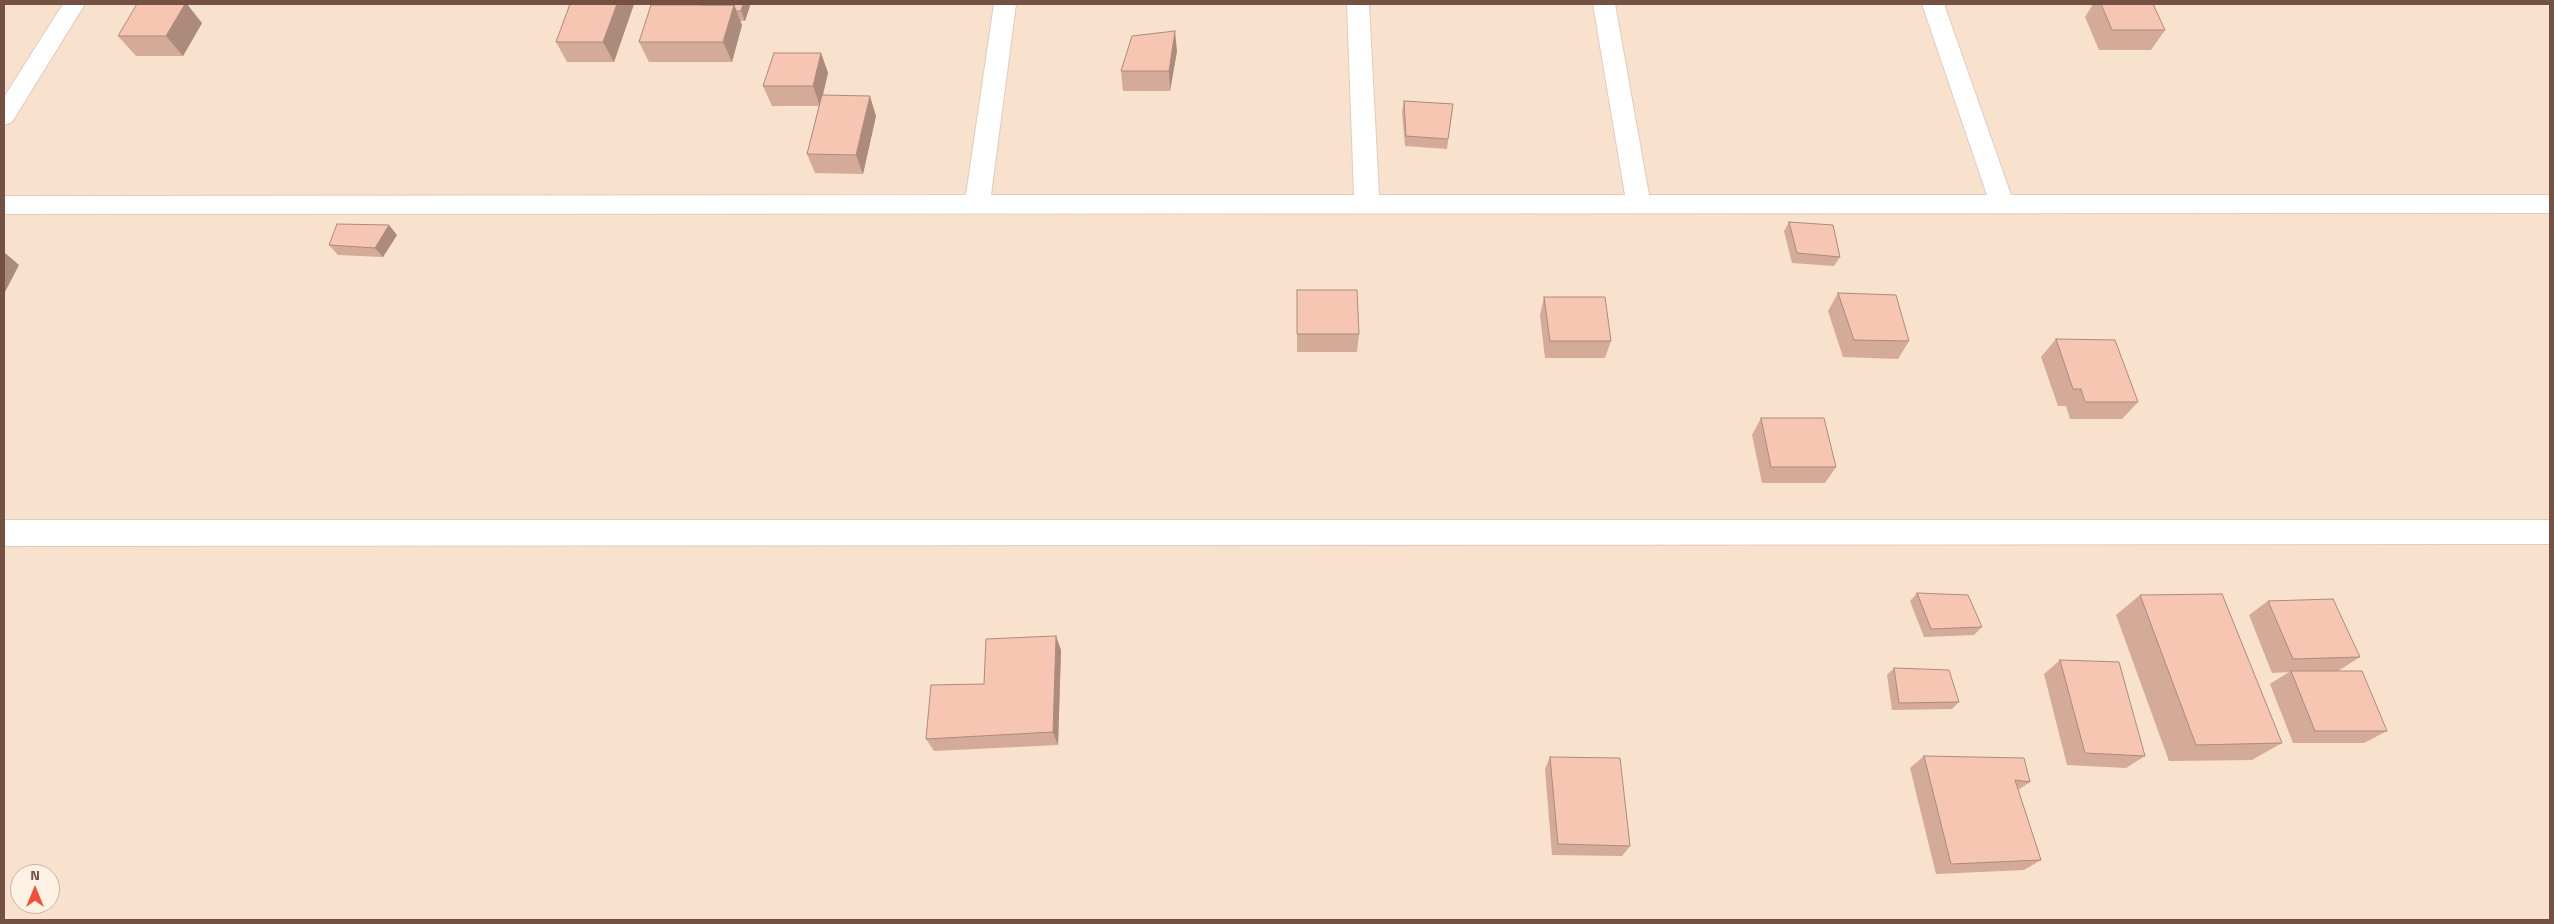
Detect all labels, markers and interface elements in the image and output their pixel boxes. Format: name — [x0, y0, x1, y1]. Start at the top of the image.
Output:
north arrow — [10, 864, 60, 914]
text: N — [30, 864, 40, 885]

